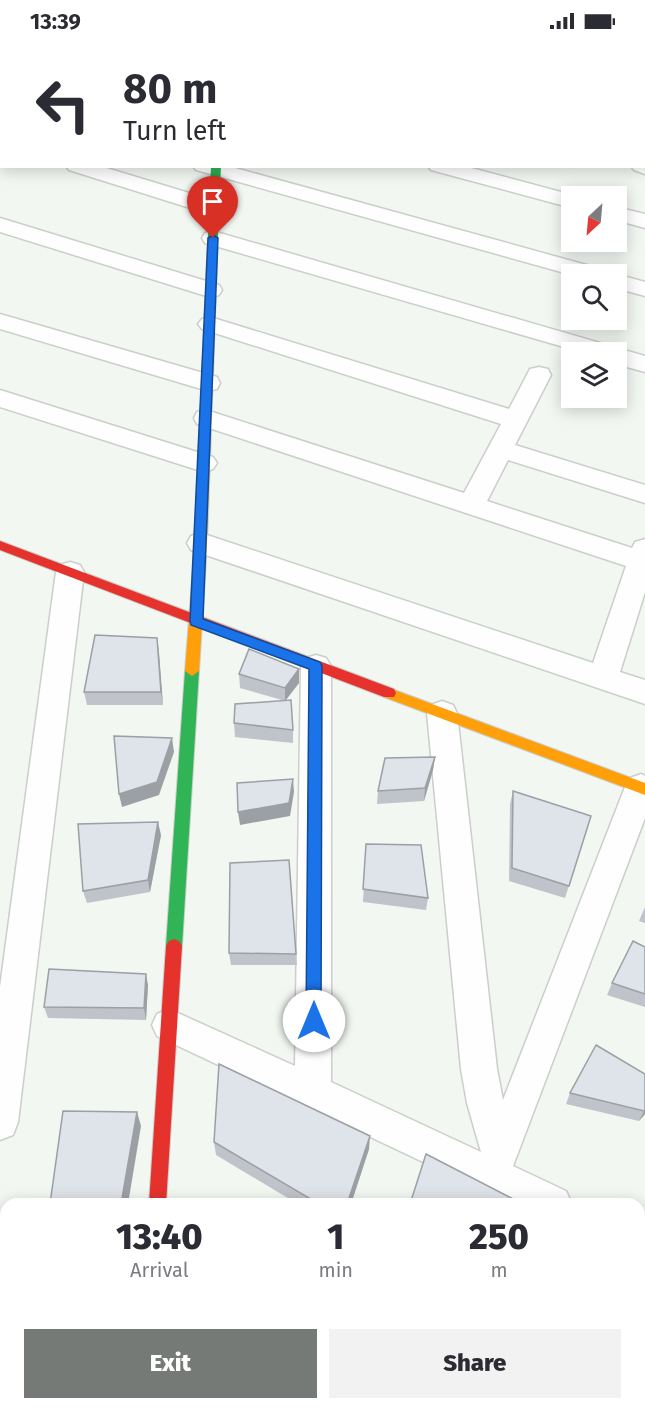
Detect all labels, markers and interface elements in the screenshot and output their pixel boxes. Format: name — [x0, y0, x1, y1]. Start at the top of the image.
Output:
text: 13:39 — [30, 8, 81, 35]
text: 80 m — [123, 64, 217, 114]
icon: left — [24, 66, 102, 144]
text: Turn left — [123, 115, 226, 147]
pin — [187, 176, 238, 238]
icon: arrive — [196, 185, 229, 218]
north arrow — [561, 186, 627, 252]
map controls — [561, 186, 627, 408]
button: search — [561, 264, 627, 330]
button: layers — [561, 342, 627, 408]
position arrow — [282, 989, 346, 1053]
text: 13:40 — [116, 1215, 203, 1259]
text: 1 — [327, 1215, 344, 1259]
text: 250 — [469, 1215, 529, 1259]
text: Arrival — [130, 1258, 189, 1282]
text: min — [319, 1258, 353, 1282]
text: m — [490, 1258, 508, 1282]
button: Exit — [24, 1329, 317, 1398]
button: Share — [329, 1329, 621, 1398]

